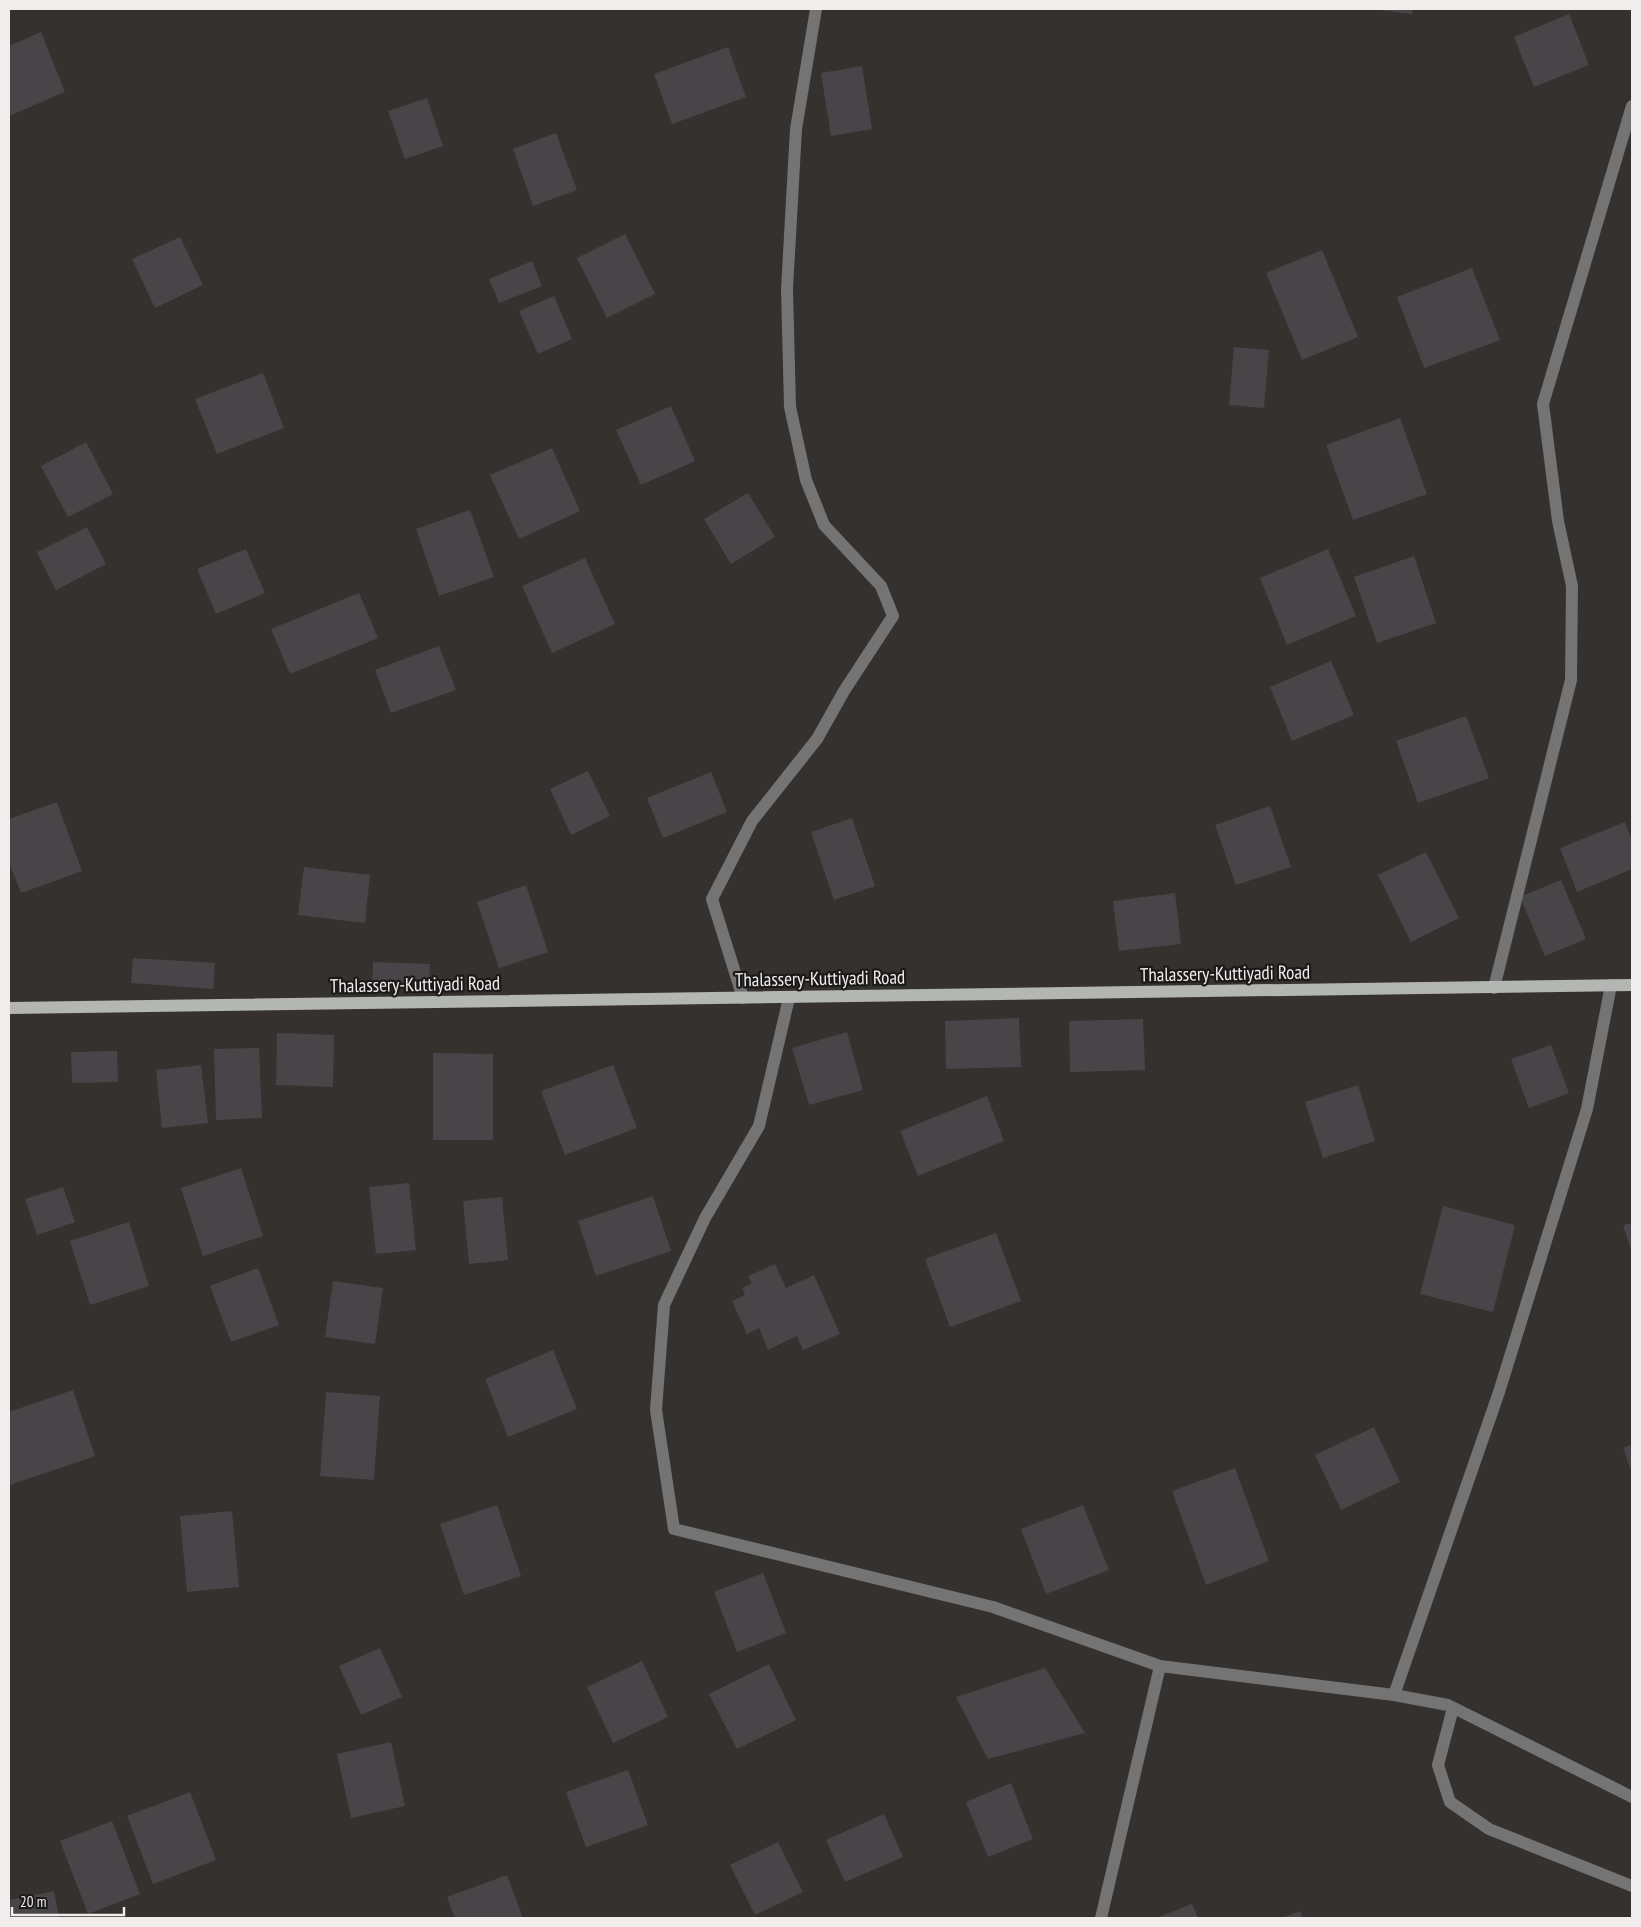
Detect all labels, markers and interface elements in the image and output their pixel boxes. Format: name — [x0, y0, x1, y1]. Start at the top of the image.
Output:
street label: Thalassery-Kuttiyadi Road — [1140, 960, 1310, 986]
street label: Thalassery-Kuttiyadi Road — [735, 965, 905, 991]
street label: Thalassery-Kuttiyadi Road — [330, 971, 500, 997]
scale bar — [12, 1884, 125, 1916]
text: 20 m — [20, 1892, 46, 1911]

